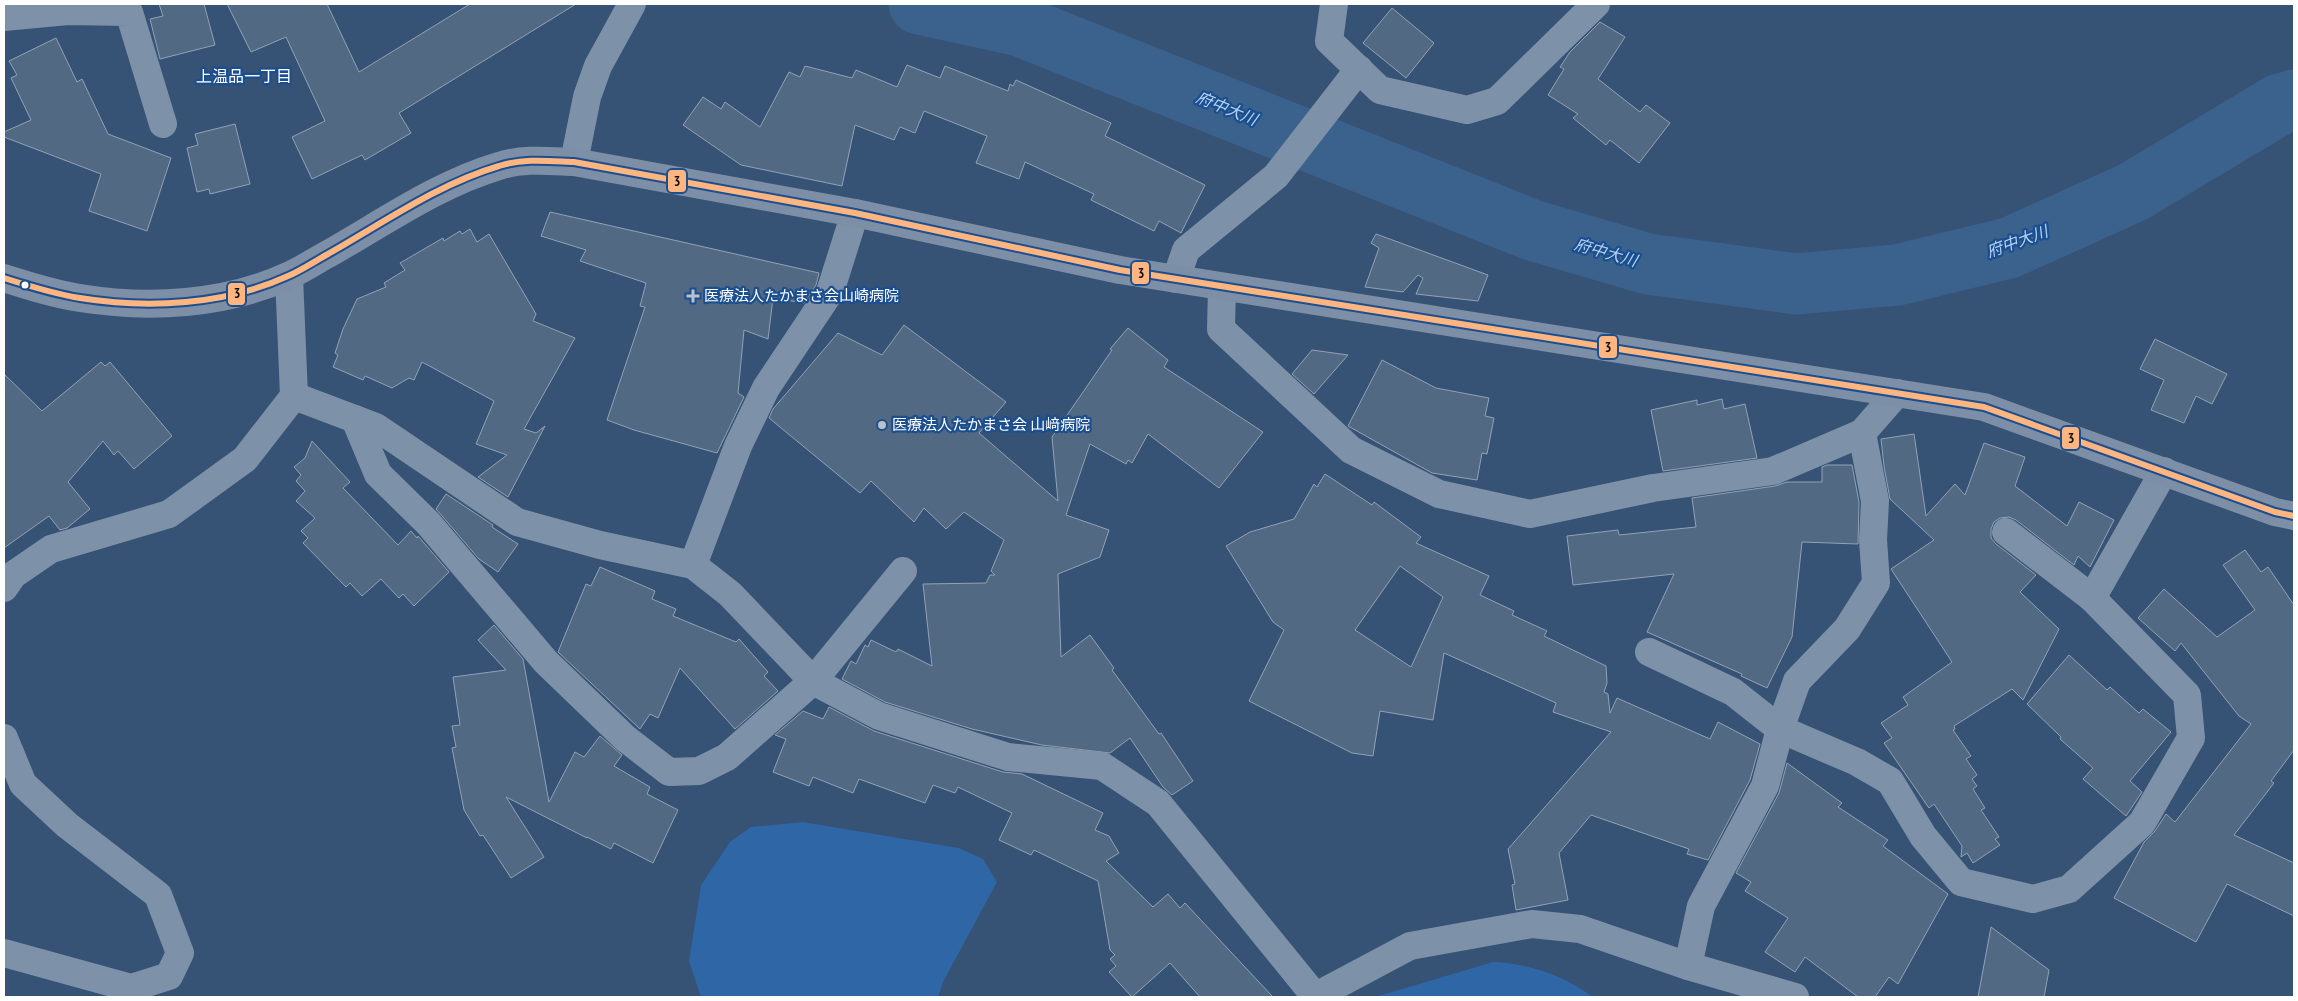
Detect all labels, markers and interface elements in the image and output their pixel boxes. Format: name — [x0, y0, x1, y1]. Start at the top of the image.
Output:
district label: 上温品一丁目 — [196, 66, 292, 86]
water label: 府中大川 — [1194, 87, 1262, 130]
line badge: 3 — [667, 169, 687, 193]
text: 3 — [674, 172, 680, 190]
water label: 府中大川 — [1984, 220, 2052, 261]
water label: 府中大川 — [1572, 234, 1641, 271]
line badge: 3 — [1131, 261, 1150, 285]
text: 3 — [1138, 264, 1144, 282]
unlabelled marker — [20, 280, 30, 290]
line badge: 3 — [227, 282, 246, 306]
text: 3 — [234, 284, 240, 302]
place label: 医療法人たかまさ会山崎病院 — [704, 286, 899, 305]
marker: 医療法人たかまさ会山崎病院 — [686, 289, 700, 303]
line badge: 3 — [1598, 335, 1618, 359]
text: 3 — [1605, 338, 1611, 356]
place label: 医療法人たかまさ会 山﨑病院 — [892, 415, 1090, 434]
marker: 医療法人たかまさ会 山﨑病院 — [876, 419, 888, 431]
line badge: 3 — [2061, 426, 2080, 450]
text: 3 — [2068, 429, 2074, 447]

